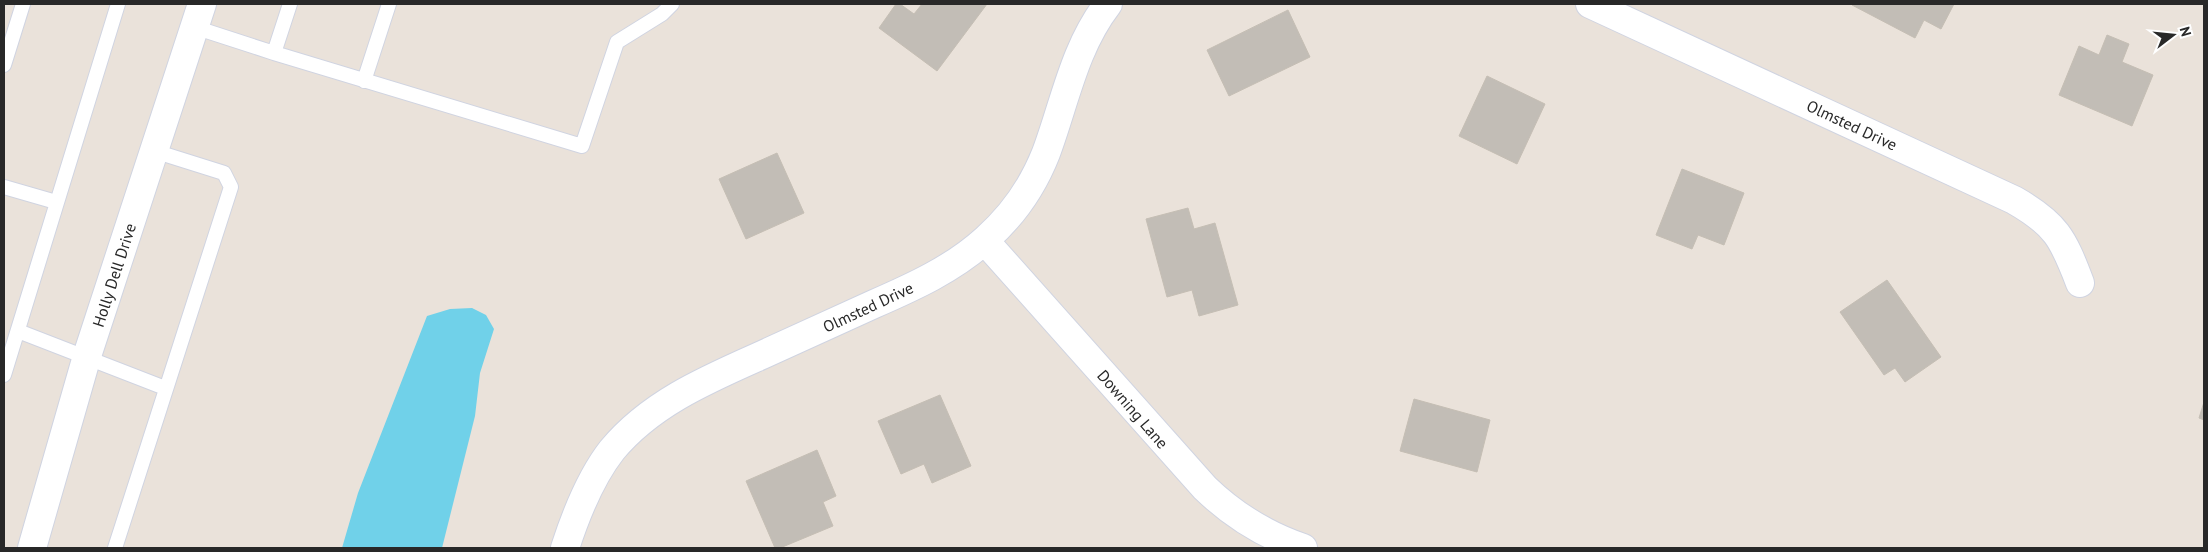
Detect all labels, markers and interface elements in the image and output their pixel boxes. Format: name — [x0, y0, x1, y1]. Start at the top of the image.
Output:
north arrow — [2148, 10, 2198, 60]
text: N — [2176, 25, 2195, 38]
street label: Olmsted Drive — [1804, 95, 1900, 155]
street label: Holly Dell Drive — [88, 221, 140, 329]
street label: Olmsted Drive — [820, 277, 916, 337]
street label: Downing Lane — [1093, 365, 1173, 453]

